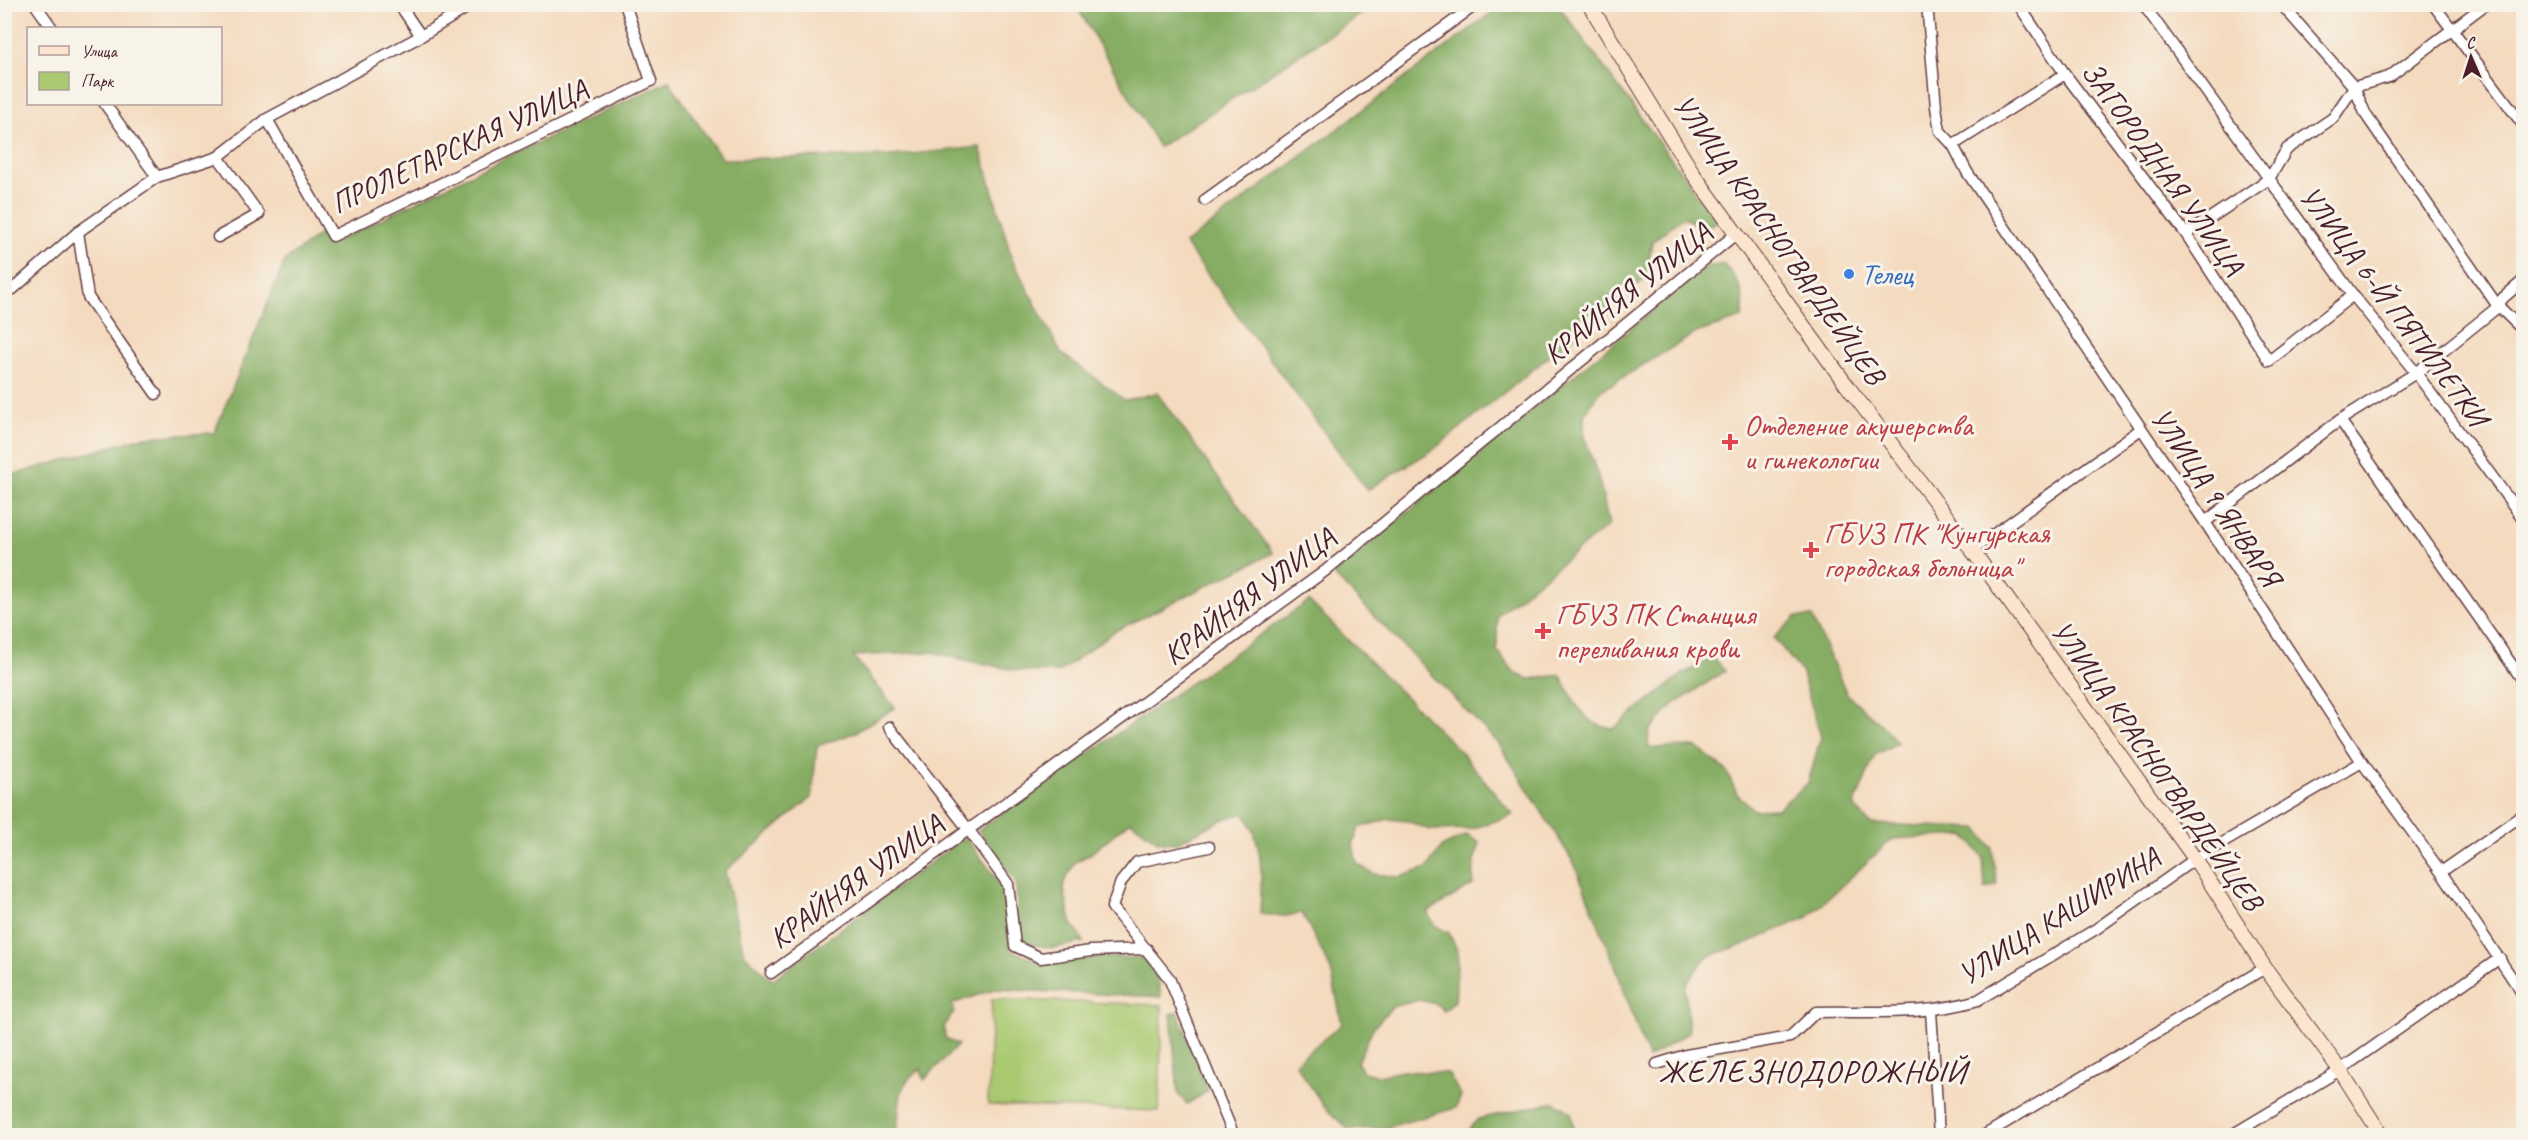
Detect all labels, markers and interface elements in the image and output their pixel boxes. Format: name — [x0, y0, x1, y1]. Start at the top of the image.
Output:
legend — [27, 27, 222, 105]
north arrow — [2441, 27, 2501, 87]
text: С — [2466, 33, 2477, 53]
text: Улица — [81, 40, 118, 62]
street label: ЗАГОРОДНАЯ УЛИЦА — [2073, 54, 2254, 283]
street label: ПРОЛЕТАРСКАЯ УЛИЦА — [325, 69, 594, 222]
text: Парк — [81, 70, 115, 92]
street label: УЛИЦА КРАСНОГВАРДЕЙЦЕВ — [1665, 87, 1895, 394]
street label: УЛИЦА 6-Й ПЯТИЛЕТКИ — [2291, 178, 2500, 438]
street label: КРАЙНЯЯ УЛИЦА — [1535, 213, 1720, 373]
place label: Телец — [1861, 255, 1914, 293]
marker: Телец — [1842, 267, 1856, 281]
street label: УЛИЦА 9 ЯНВАРЯ — [2142, 400, 2292, 597]
place label: Отделение акушерства и гинекологии — [1744, 406, 1974, 478]
marker: Отделение акушерства и гинекологии — [1721, 433, 1739, 451]
place label: ГБУЗ ПК "Кунгурская городская больница" — [1824, 514, 2051, 586]
street label: КРАЙНЯЯ УЛИЦА — [1155, 518, 1343, 673]
marker: ГБУЗ ПК "Кунгурская городская больница" — [1802, 541, 1820, 559]
place label: ГБУЗ ПК Станция переливания крови — [1556, 595, 1758, 667]
street label: УЛИЦА КРАСНОГВАРДЕЙЦЕВ — [2043, 613, 2273, 920]
marker: ГБУЗ ПК Станция переливания крови — [1534, 622, 1552, 640]
street label: КРАЙНЯЯ УЛИЦА — [762, 805, 951, 957]
street label: УЛИЦА КАШИРИНА — [1951, 838, 2168, 993]
district label: ЖЕЛЕЗНОДОРОЖНЫЙ — [1659, 1051, 1971, 1092]

